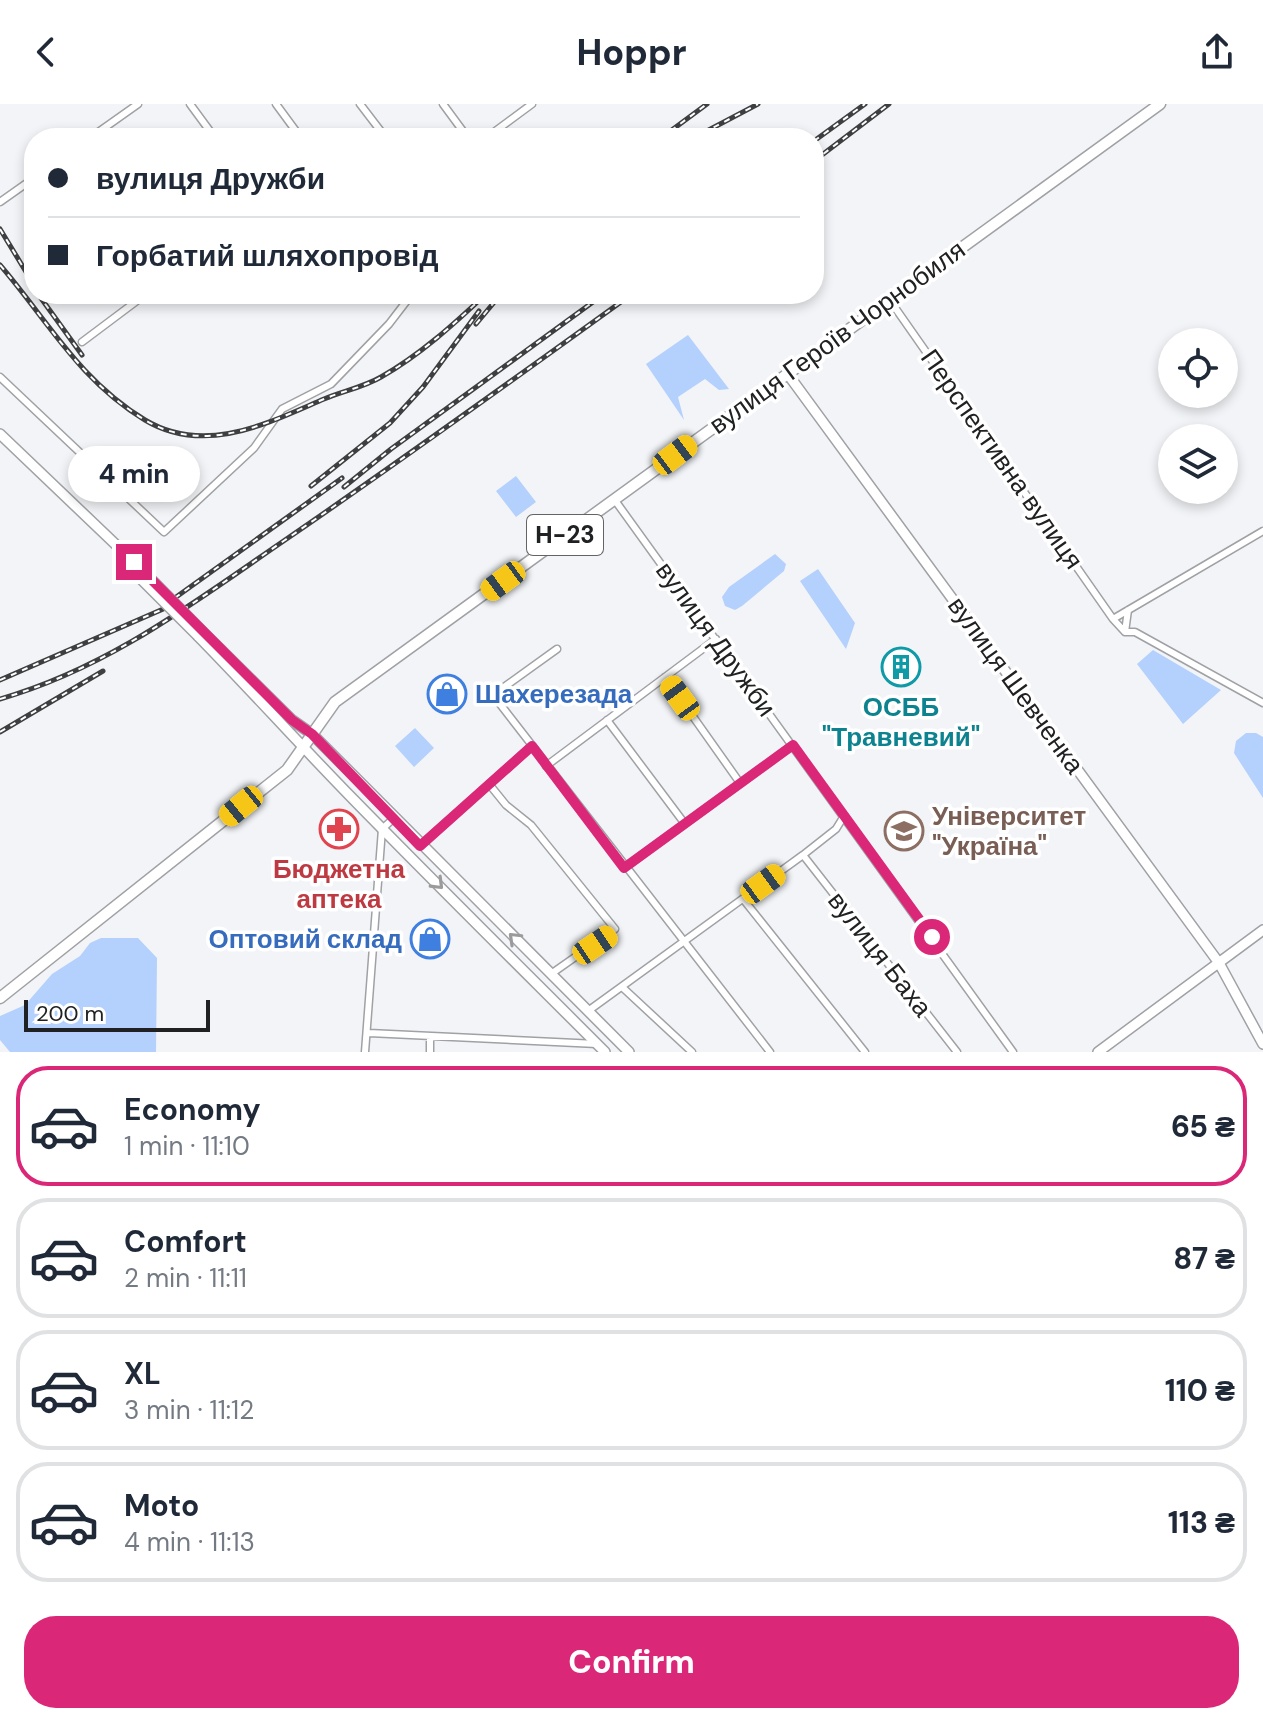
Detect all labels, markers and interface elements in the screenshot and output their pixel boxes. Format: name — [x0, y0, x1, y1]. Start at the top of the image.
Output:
text: Hoppr — [576, 29, 687, 76]
icon: back — [24, 30, 68, 74]
icon: share — [1195, 30, 1239, 74]
text: вулиця Дружби — [96, 159, 325, 198]
street label: вулиця Героїв Чорнобиля — [702, 233, 972, 441]
text: Горбатий шляхопровід — [96, 236, 438, 275]
map controls — [1158, 328, 1238, 504]
button: locate — [1158, 328, 1238, 408]
street label: Перспективна вулиця — [913, 342, 1091, 576]
button: layers — [1158, 424, 1238, 504]
car — [649, 431, 701, 479]
callout: 4 min — [68, 446, 200, 502]
text: 4 min — [98, 457, 170, 491]
road number: Н-23 — [527, 515, 603, 555]
route end — [116, 544, 152, 580]
street label: вулиця Дружби — [648, 555, 784, 723]
car — [477, 557, 529, 605]
street label: вулиця Шевченка — [940, 590, 1092, 781]
building icon: ОСББ "Травневий" — [880, 646, 922, 688]
car — [656, 672, 704, 724]
shop icon: Шахерезада — [426, 673, 468, 715]
place label: Шахерезада — [475, 677, 633, 711]
place label: ОСББ "Травневий" — [822, 690, 980, 754]
car — [215, 782, 267, 830]
place label: Університет "Україна" — [932, 799, 1086, 863]
pharmacy icon: Бюджетна аптека — [318, 808, 360, 850]
school or university icon: Університет "Україна" — [883, 810, 925, 852]
place label: Бюджетна аптека — [273, 852, 406, 916]
car — [737, 860, 789, 908]
one-way arrow — [429, 875, 443, 889]
street label: вулиця Баха — [820, 884, 940, 1024]
shop icon: Оптовий склад — [409, 918, 451, 960]
route start — [914, 919, 950, 955]
place label: Оптовий склад — [208, 922, 402, 956]
car — [568, 922, 622, 968]
one-way arrow — [509, 933, 523, 948]
scale bar — [24, 996, 210, 1032]
text: 200 m — [36, 999, 104, 1028]
icon: car — [28, 1090, 100, 1162]
text: Economy — [124, 1090, 261, 1129]
text: 65 ₴ — [1171, 1107, 1235, 1146]
text: 1 min · 11:10 — [124, 1129, 250, 1163]
icon: car — [28, 1222, 100, 1294]
text: Comfort — [124, 1222, 247, 1261]
text: 87 ₴ — [1173, 1239, 1235, 1278]
text: 2 min · 11:11 — [124, 1261, 247, 1295]
icon: car — [28, 1354, 100, 1426]
text: XL — [124, 1354, 161, 1393]
text: 110 ₴ — [1165, 1371, 1235, 1410]
text: 3 min · 11:12 — [124, 1393, 254, 1427]
icon: car — [28, 1486, 100, 1558]
text: Moto — [124, 1486, 199, 1525]
text: 113 ₴ — [1168, 1503, 1235, 1542]
text: 4 min · 11:13 — [124, 1525, 255, 1559]
button: Confirm — [24, 1616, 1239, 1708]

